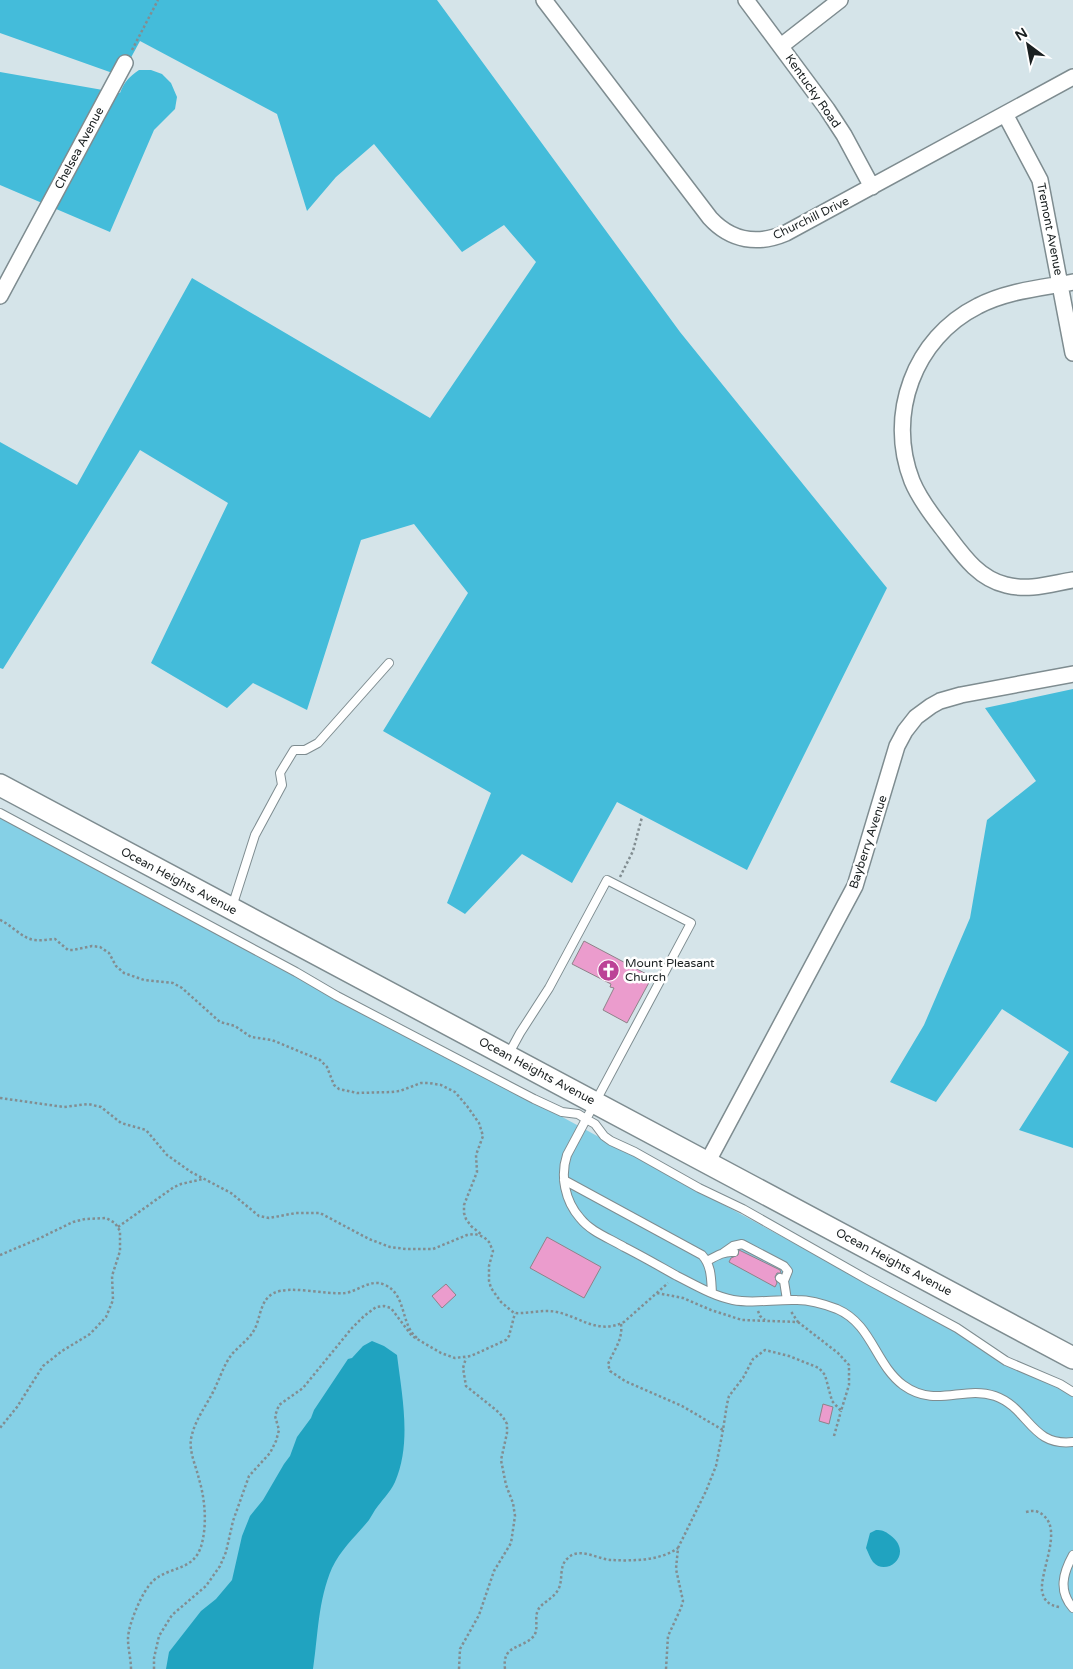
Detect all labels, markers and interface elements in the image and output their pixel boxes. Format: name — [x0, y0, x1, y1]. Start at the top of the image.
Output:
north arrow — [1003, 20, 1053, 70]
text: N — [1012, 24, 1031, 45]
street label: Kentucky Road — [782, 52, 844, 130]
street label: Chelsea Avenue — [52, 104, 107, 191]
street label: Tremont Avenue — [1034, 182, 1066, 277]
street label: Churchill Drive — [771, 193, 851, 242]
street label: Bayberry Avenue — [846, 793, 890, 891]
street label: Ocean Heights Avenue — [118, 844, 240, 918]
place label: Mount Pleasant Church — [625, 956, 715, 984]
church icon: Mount Pleasant Church — [597, 958, 621, 982]
street label: Ocean Heights Avenue — [476, 1034, 598, 1108]
street label: Ocean Heights Avenue — [833, 1225, 955, 1299]

